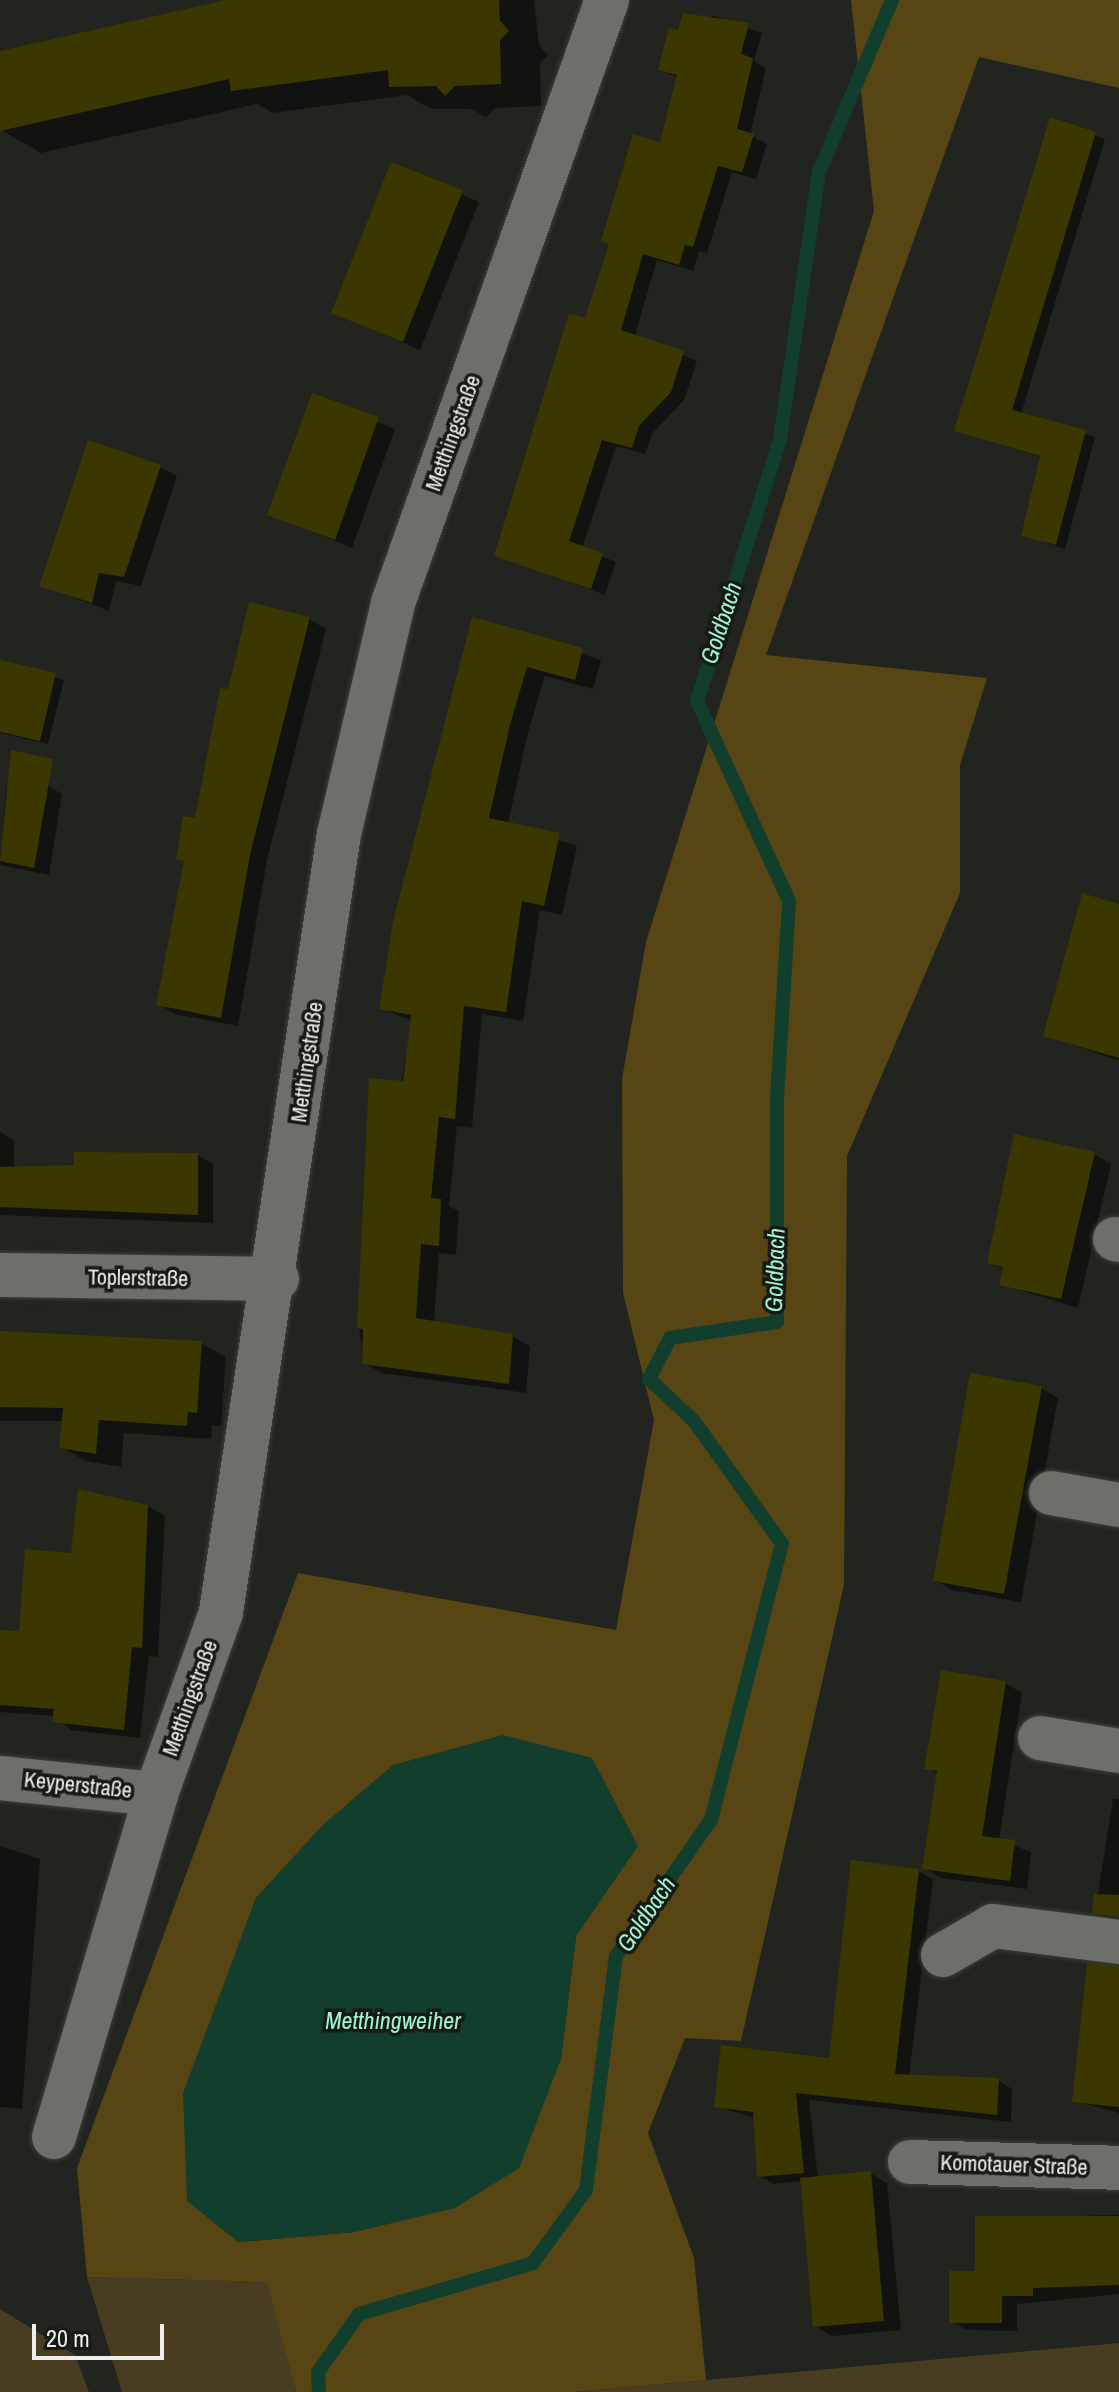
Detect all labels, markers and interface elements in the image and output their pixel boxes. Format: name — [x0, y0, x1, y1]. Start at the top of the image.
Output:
street label: Metthingstraße — [420, 371, 486, 495]
water label: Goldbach — [694, 578, 748, 668]
street label: Metthingstraße — [285, 1000, 329, 1124]
water label: Goldbach — [759, 1227, 791, 1313]
street label: Toplerstraße — [88, 1264, 188, 1292]
street label: Metthingstraße — [157, 1636, 223, 1760]
street label: Keyperstraße — [23, 1766, 133, 1804]
water label: Goldbach — [611, 1871, 681, 1957]
water label: Metthingweiher — [325, 2007, 461, 2035]
street label: Komotauer Straße — [940, 2149, 1088, 2181]
scale bar — [36, 2308, 168, 2358]
text: 20 m — [46, 2322, 90, 2354]

